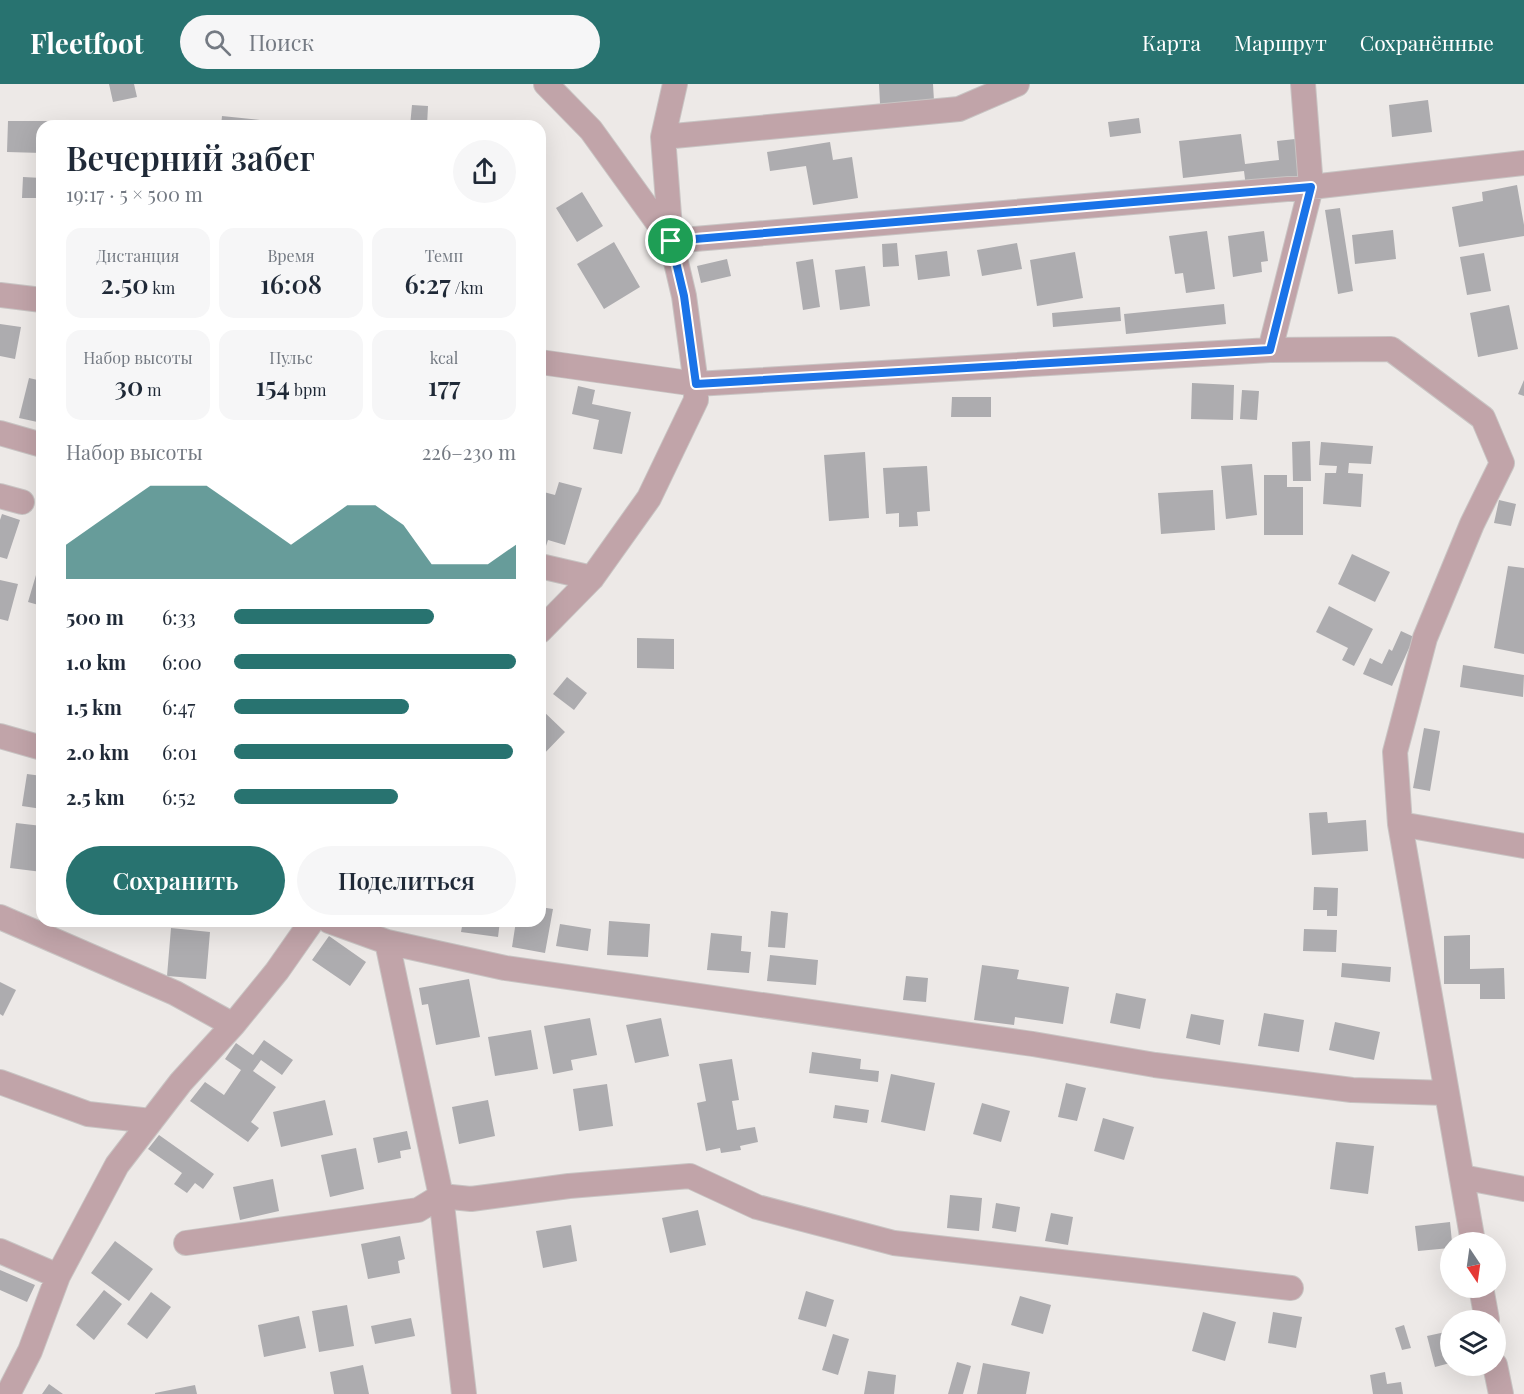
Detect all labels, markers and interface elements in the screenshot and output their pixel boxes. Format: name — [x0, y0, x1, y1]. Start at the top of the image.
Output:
search box — [180, 15, 600, 69]
text: Fleetfoot — [30, 24, 144, 61]
icon: search — [201, 26, 234, 59]
text: Поиск — [249, 27, 314, 57]
text: Карта — [1142, 28, 1201, 56]
text: Маршрут — [1234, 28, 1327, 56]
text: Сохранённые — [1360, 28, 1494, 56]
text: Вечерний забег — [66, 135, 315, 179]
button: share — [453, 140, 516, 203]
text: 19:17 · 5 × 500 m — [66, 180, 203, 207]
pin — [645, 215, 696, 266]
icon: arrive — [654, 224, 687, 257]
text: Дистанция — [97, 245, 179, 266]
text: Время — [267, 245, 315, 266]
text: Темп — [425, 245, 463, 266]
text: 2.50 — [101, 266, 149, 301]
text: 16:08 — [260, 266, 322, 301]
text: 6:27 — [404, 266, 451, 301]
text: km — [149, 277, 175, 298]
text: /km — [451, 277, 484, 298]
text: Набор высоты — [83, 347, 193, 368]
text: Пульс — [269, 347, 313, 368]
text: kcal — [430, 347, 458, 368]
text: 30 — [115, 368, 143, 403]
text: 154 — [255, 368, 290, 403]
text: 177 — [428, 368, 460, 403]
text: m — [143, 379, 161, 400]
text: bpm — [290, 379, 327, 400]
text: Набор высоты — [66, 438, 203, 465]
text: 226–230 m — [422, 438, 516, 465]
text: 500 m — [66, 603, 124, 630]
text: 6:33 — [162, 603, 196, 630]
text: 1.0 km — [66, 648, 126, 675]
text: 6:00 — [162, 648, 202, 675]
text: 1.5 km — [66, 693, 122, 720]
text: 6:47 — [162, 693, 195, 720]
text: 2.0 km — [66, 738, 129, 765]
text: 6:01 — [162, 738, 197, 765]
text: 2.5 km — [66, 783, 125, 810]
text: 6:52 — [162, 783, 196, 810]
button: Сохранить — [66, 846, 285, 915]
button: Поделиться — [297, 846, 516, 915]
north arrow — [1440, 1232, 1506, 1298]
map controls — [1440, 1232, 1506, 1376]
button: layers — [1440, 1310, 1506, 1376]

